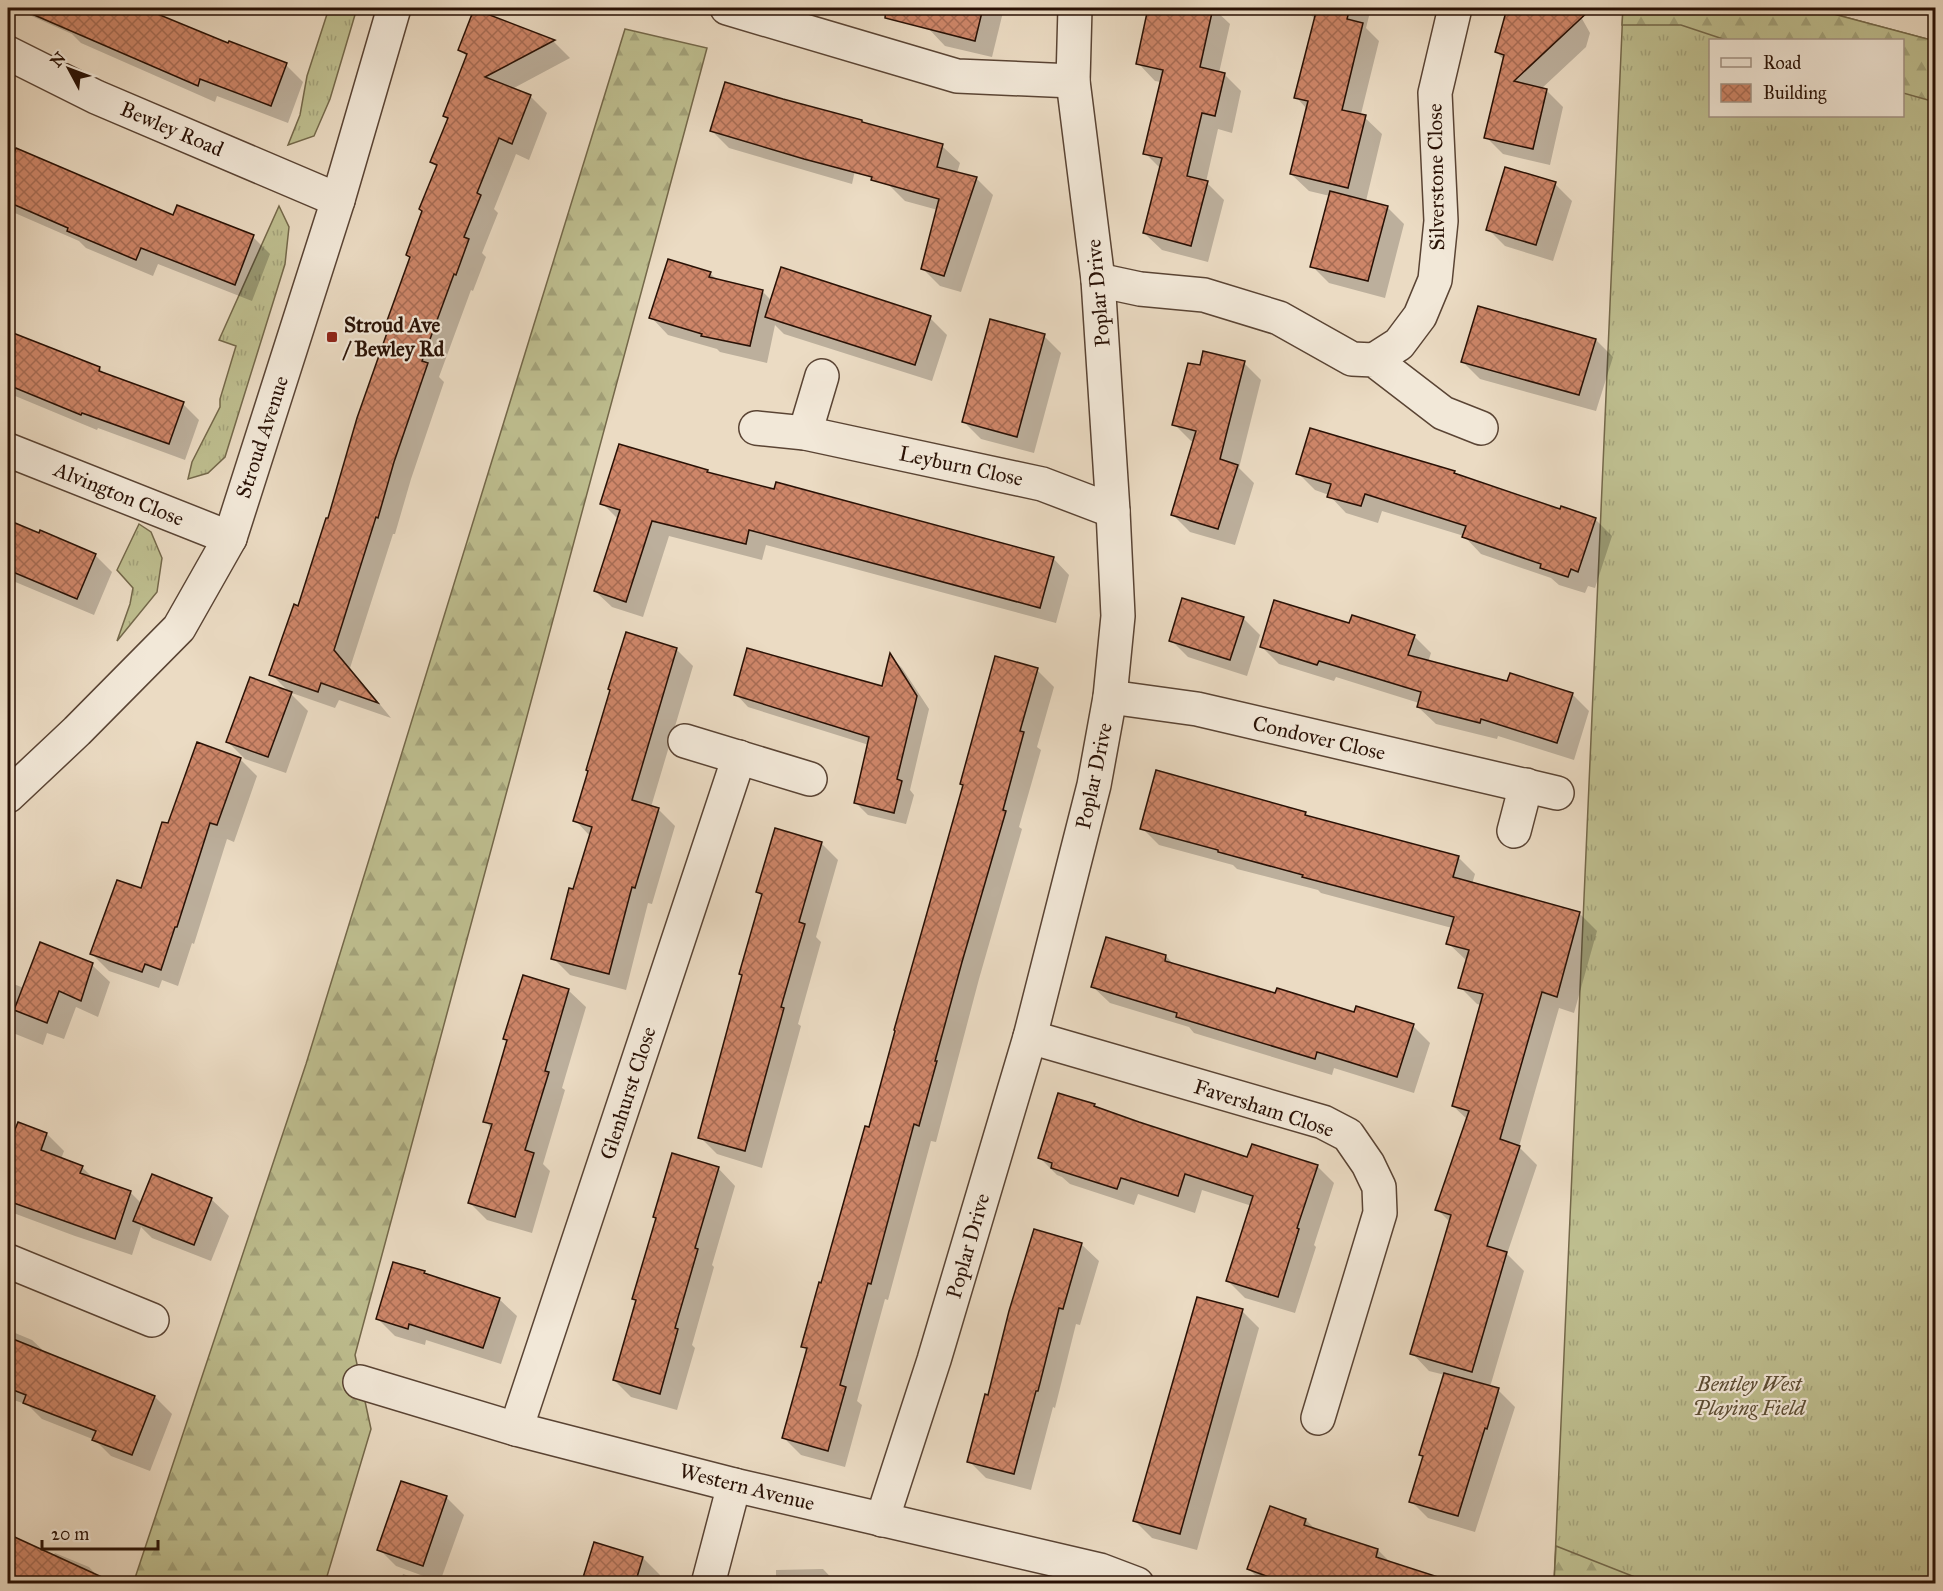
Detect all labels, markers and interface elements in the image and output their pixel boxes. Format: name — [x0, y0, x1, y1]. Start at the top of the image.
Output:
north arrow — [39, 39, 99, 99]
legend — [1709, 39, 1904, 117]
text: N — [46, 48, 70, 71]
text: Road — [1763, 52, 1801, 74]
text: Building — [1763, 82, 1827, 105]
street label: Bewley Road — [116, 96, 228, 163]
street label: Silverstone Close — [1422, 103, 1450, 251]
street label: Poplar Drive — [1080, 238, 1116, 348]
place label: Stroud Ave / Bewley Rd — [342, 312, 445, 362]
marker: Stroud Ave / Bewley Rd — [325, 330, 339, 344]
street label: Stroud Avenue — [230, 372, 294, 502]
street label: Leyburn Close — [897, 440, 1026, 492]
street label: Alvington Close — [49, 456, 188, 532]
street label: Condover Close — [1250, 710, 1388, 766]
street label: Poplar Drive — [1070, 720, 1118, 832]
street label: Glenhurst Close — [594, 1023, 662, 1163]
street label: Faversham Close — [1191, 1073, 1338, 1143]
street label: Poplar Drive — [941, 1190, 995, 1302]
park label: Bentley West Playing Field — [1693, 1371, 1807, 1421]
street label: Western Avenue — [677, 1458, 818, 1516]
scale bar — [42, 1513, 158, 1551]
text: 20 m — [51, 1523, 89, 1545]

